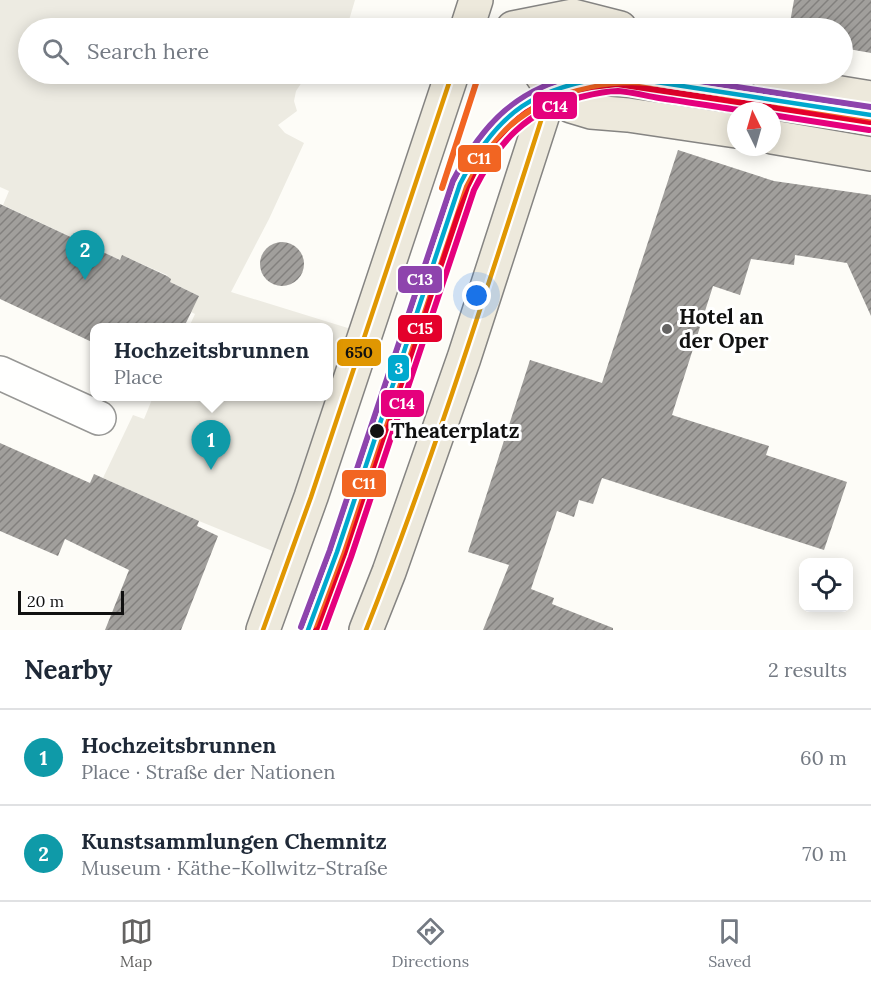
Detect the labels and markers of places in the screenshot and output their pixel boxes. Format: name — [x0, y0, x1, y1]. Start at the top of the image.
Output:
pin: 2 — [66, 230, 104, 280]
place label: Hotel an der Oper — [679, 303, 769, 354]
marker: Hotel an der Oper — [660, 322, 674, 336]
place label: Theaterplatz — [391, 417, 520, 444]
pin: 1 — [192, 420, 230, 470]
marker: Theaterplatz — [368, 422, 386, 440]

